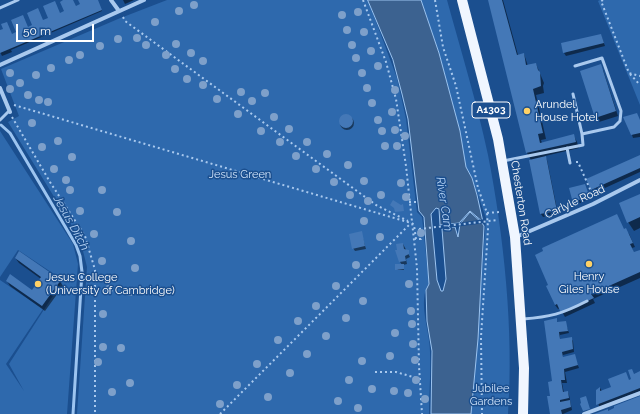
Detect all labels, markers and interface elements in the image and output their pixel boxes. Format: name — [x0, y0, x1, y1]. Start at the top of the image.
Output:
scale bar — [18, 16, 96, 42]
text: 50 m — [23, 24, 51, 38]
place label: Arundel House Hotel — [535, 98, 598, 124]
road number: A1303 — [472, 102, 510, 118]
marker: Arundel House Hotel — [522, 106, 532, 116]
street label: Chesterton Road — [508, 160, 534, 246]
park label: Jesus Green — [209, 168, 271, 182]
water label: River Cam — [433, 176, 455, 232]
street label: Carlyle Road — [543, 182, 607, 222]
water label: Jesus Ditch — [50, 193, 92, 253]
marker: Henry Giles House — [584, 259, 594, 269]
place label: Henry Giles House — [559, 270, 619, 296]
place label: Jesus College (University of Cambridge) — [46, 271, 175, 297]
marker: Jesus College (University of Cambridge) — [33, 279, 43, 289]
park label: Jubilee Gardens — [470, 382, 512, 408]

